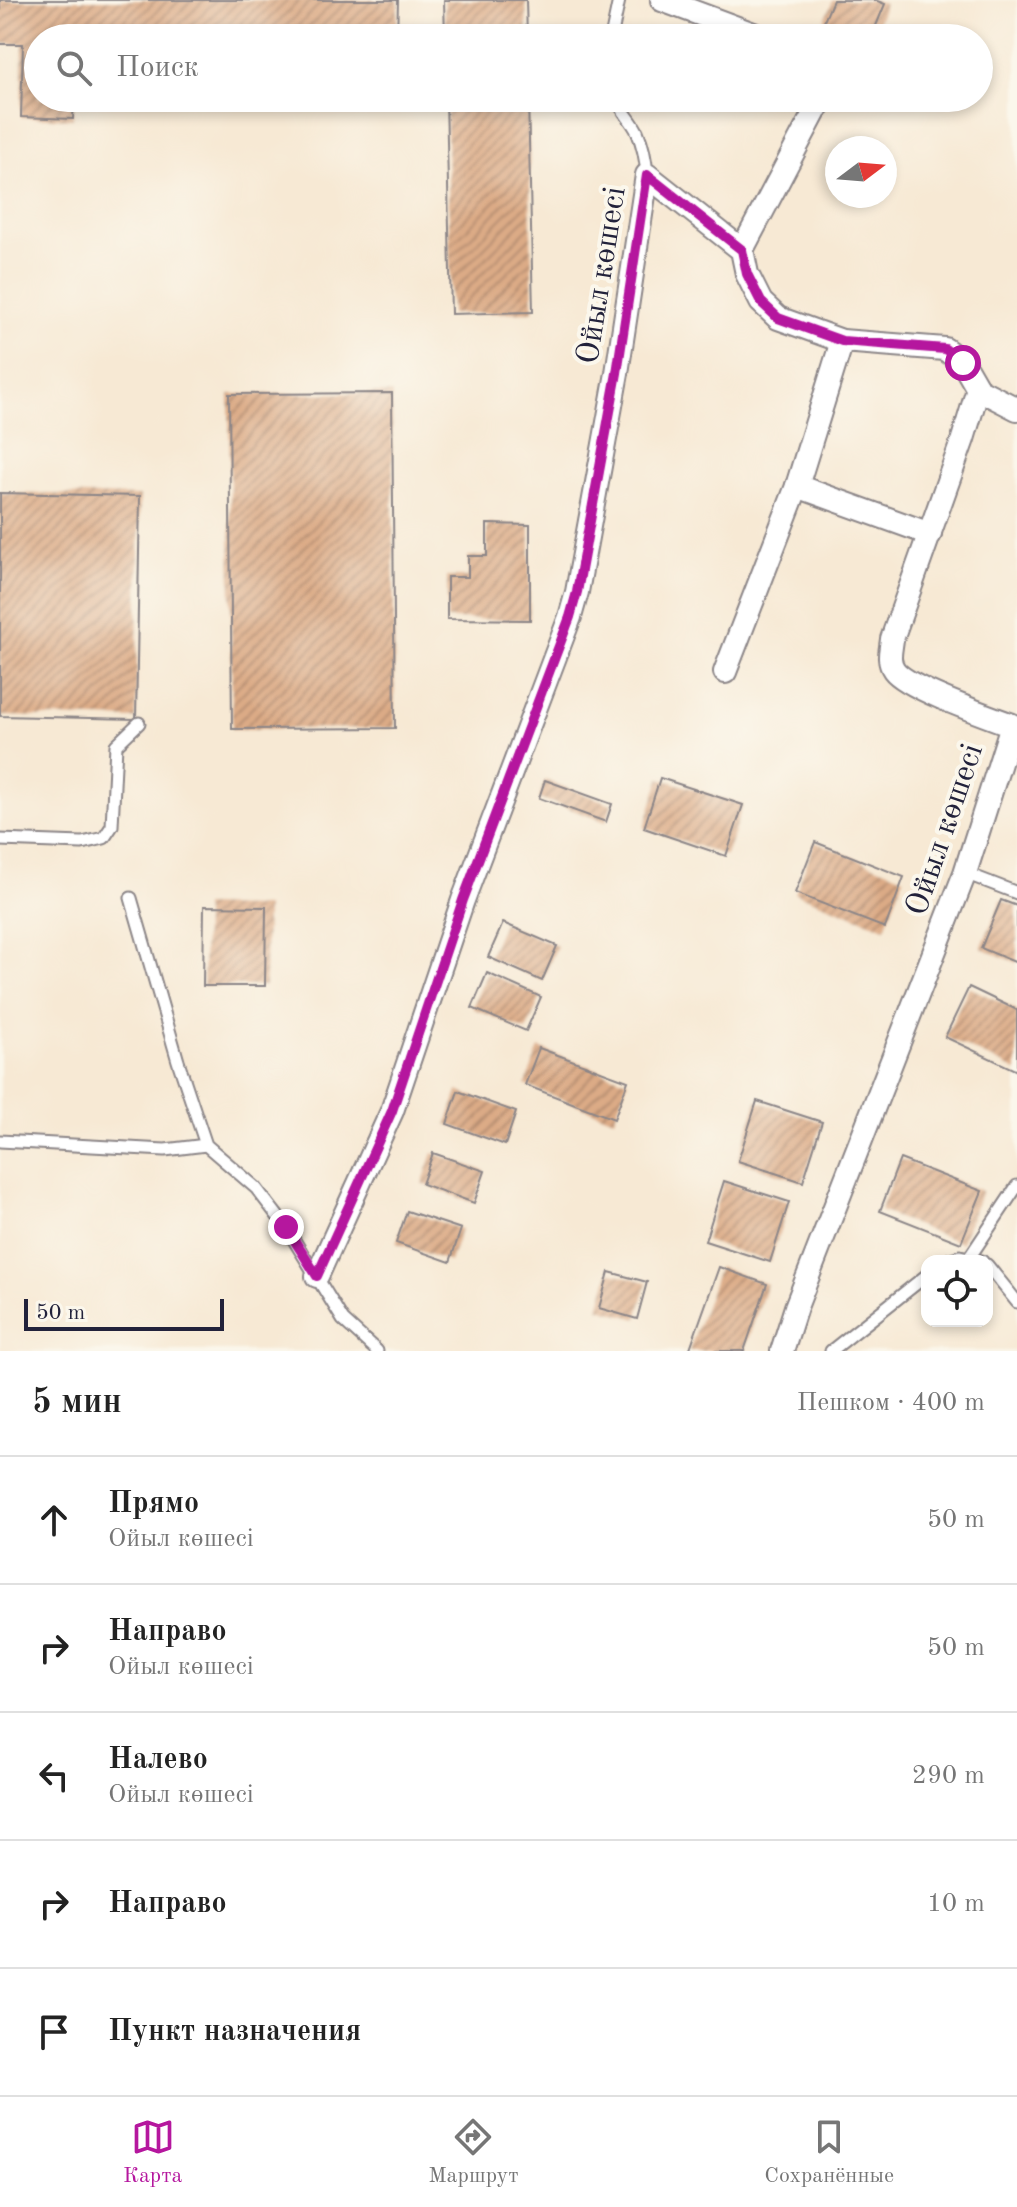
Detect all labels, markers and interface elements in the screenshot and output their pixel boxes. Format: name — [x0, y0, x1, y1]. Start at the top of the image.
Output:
search box — [24, 24, 993, 112]
icon: search — [52, 46, 96, 90]
text: Поиск — [116, 53, 199, 83]
north arrow — [825, 136, 897, 208]
street label: Ойыл көшесі — [573, 184, 633, 367]
route start — [945, 345, 981, 381]
street label: Ойыл көшесі — [901, 740, 990, 920]
route end — [268, 1209, 304, 1245]
map controls — [921, 1255, 993, 1327]
button: locate — [921, 1255, 993, 1327]
scale bar — [24, 1295, 224, 1331]
text: 50 m — [36, 1302, 85, 1324]
text: 5 мин — [32, 1386, 122, 1420]
text: Пешком · 400 m — [797, 1390, 985, 1416]
text: Прямо — [108, 1489, 199, 1519]
icon: ahead — [32, 1498, 76, 1542]
text: 50 m — [927, 1507, 985, 1533]
text: Ойыл көшесі — [108, 1526, 254, 1552]
text: Направо — [108, 1617, 227, 1647]
icon: right — [32, 1626, 76, 1670]
text: 50 m — [927, 1635, 985, 1661]
text: Ойыл көшесі — [108, 1654, 254, 1680]
text: Налево — [108, 1745, 208, 1775]
icon: left — [32, 1754, 76, 1798]
text: 290 m — [912, 1763, 985, 1789]
text: Ойыл көшесі — [108, 1782, 254, 1808]
icon: right — [32, 1882, 76, 1926]
text: Направо — [108, 1889, 227, 1919]
text: 10 m — [927, 1891, 985, 1917]
icon: arrive — [32, 2010, 76, 2054]
text: Пункт назначения — [108, 2017, 361, 2047]
tab: Карта — [123, 2115, 182, 2190]
tab: Маршрут — [428, 2115, 519, 2190]
tab: Сохранённые — [764, 2115, 894, 2190]

